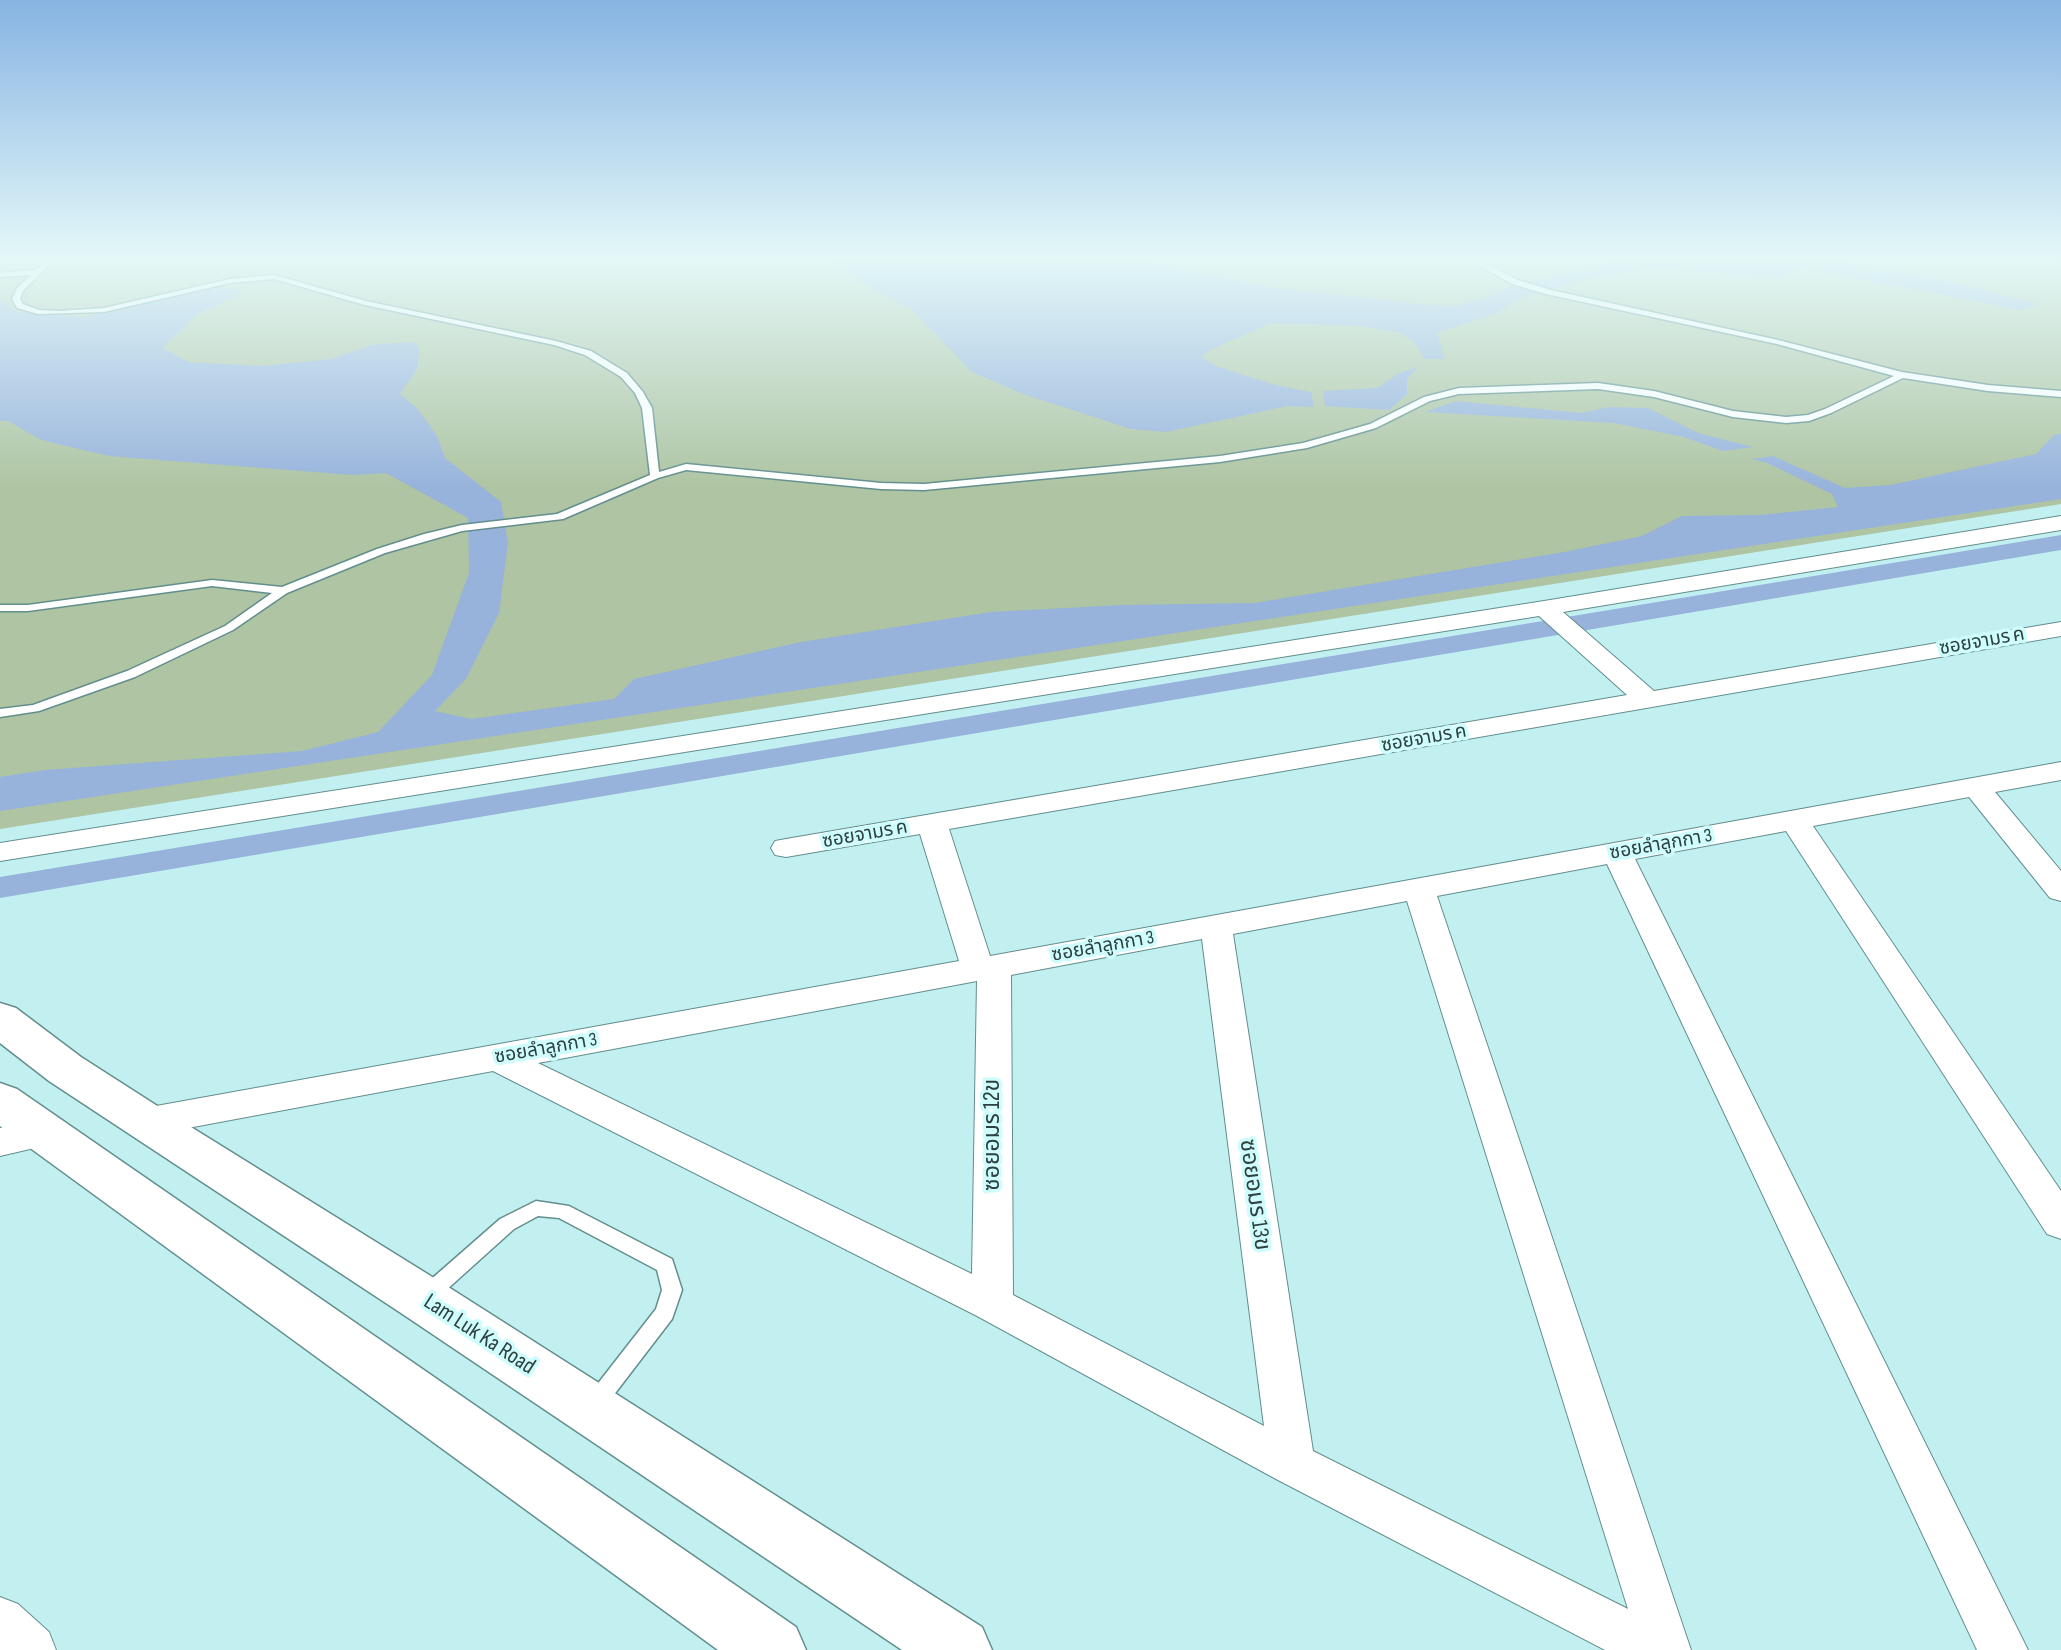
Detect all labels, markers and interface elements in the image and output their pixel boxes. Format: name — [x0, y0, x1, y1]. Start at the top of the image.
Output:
street label: ซอยจามร ค — [1938, 623, 2026, 661]
street label: ซอยจามร ค — [1380, 720, 1468, 758]
street label: ซอยจามร ค — [821, 816, 909, 854]
street label: ซอยลำลูกกา 3 — [1608, 825, 1714, 865]
street label: ซอยลำลูกกา 3 — [1050, 927, 1156, 967]
street label: ซอยลำลูกกา 3 — [493, 1029, 599, 1069]
street label: ซอยอมร 12ข — [979, 1079, 1007, 1191]
street label: ซอยอมร 13ข — [1233, 1138, 1275, 1252]
street label: Lam Luk Ka Road — [418, 1289, 540, 1381]

